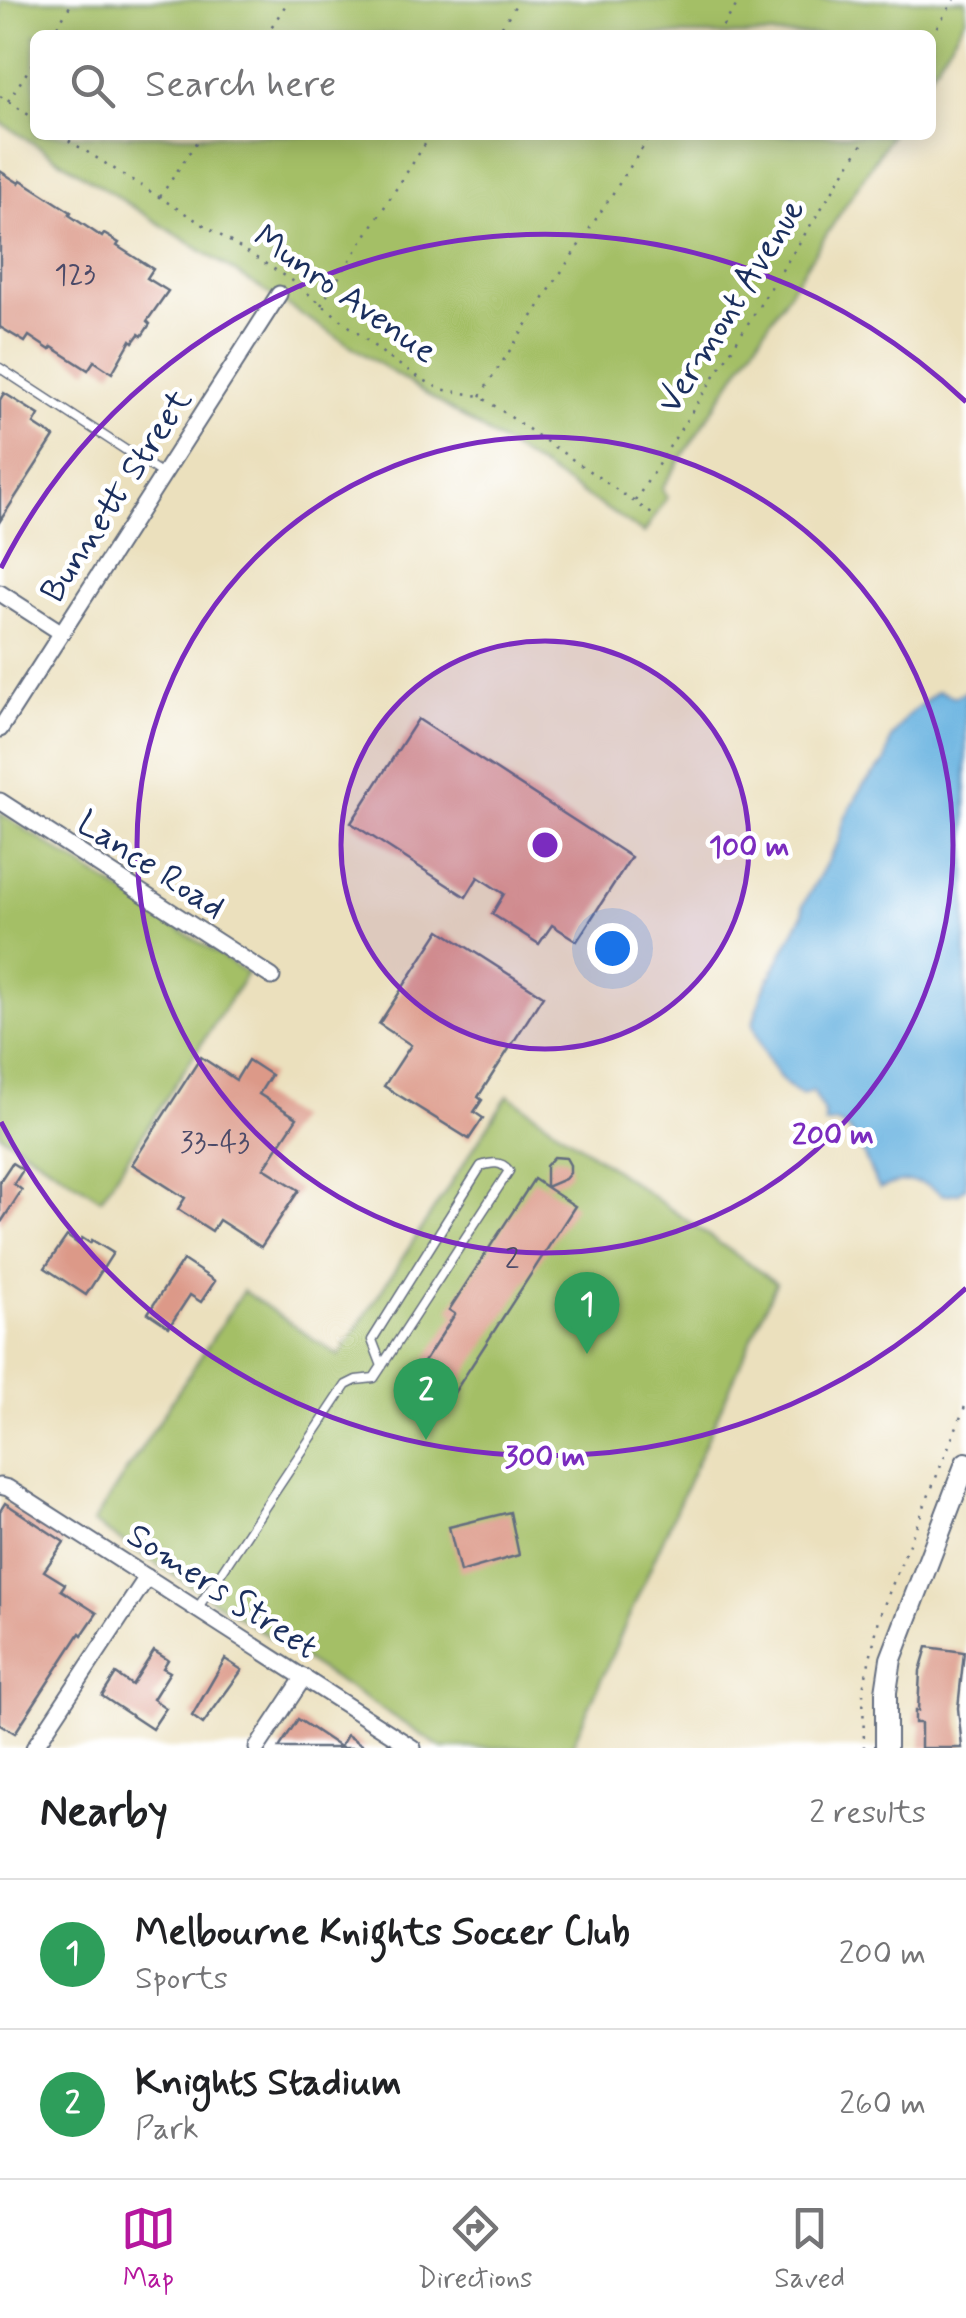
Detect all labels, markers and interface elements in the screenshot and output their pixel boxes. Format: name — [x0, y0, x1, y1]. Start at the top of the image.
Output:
search box — [30, 30, 936, 140]
icon: search — [65, 58, 120, 113]
text: Search here — [145, 61, 336, 110]
street label: Vermont Avenue — [647, 190, 816, 422]
street label: Munro Avenue — [244, 214, 446, 375]
house number: 123 — [54, 256, 96, 295]
street label: Bunnett Street — [30, 380, 203, 612]
street label: Lance Road — [68, 801, 234, 931]
centre of rings — [527, 827, 563, 863]
text: 100 m — [709, 828, 789, 867]
your location — [587, 923, 638, 974]
text: 200 m — [792, 1116, 874, 1155]
house number: 33-43 — [180, 1123, 250, 1162]
house number: 2 — [505, 1240, 519, 1279]
pin: 1 — [554, 1272, 620, 1354]
pin: 2 — [394, 1358, 458, 1440]
text: 300 m — [505, 1438, 585, 1477]
street label: Somers Street — [118, 1513, 326, 1671]
text: Nearby — [40, 1786, 168, 1841]
text: 2 results — [809, 1792, 926, 1834]
text: Melbourne Knights Soccer Club — [135, 1909, 630, 1958]
text: 1 — [65, 1933, 80, 1975]
text: 200 m — [839, 1933, 926, 1975]
text: Sports — [135, 1958, 228, 2000]
text: Knights Stadium — [135, 2059, 401, 2108]
text: 2 — [65, 2083, 80, 2125]
text: 260 m — [839, 2083, 926, 2125]
text: Park — [135, 2108, 199, 2150]
tab: Map — [121, 2201, 176, 2298]
tab: Directions — [418, 2201, 533, 2298]
tab: Saved — [774, 2201, 845, 2298]

